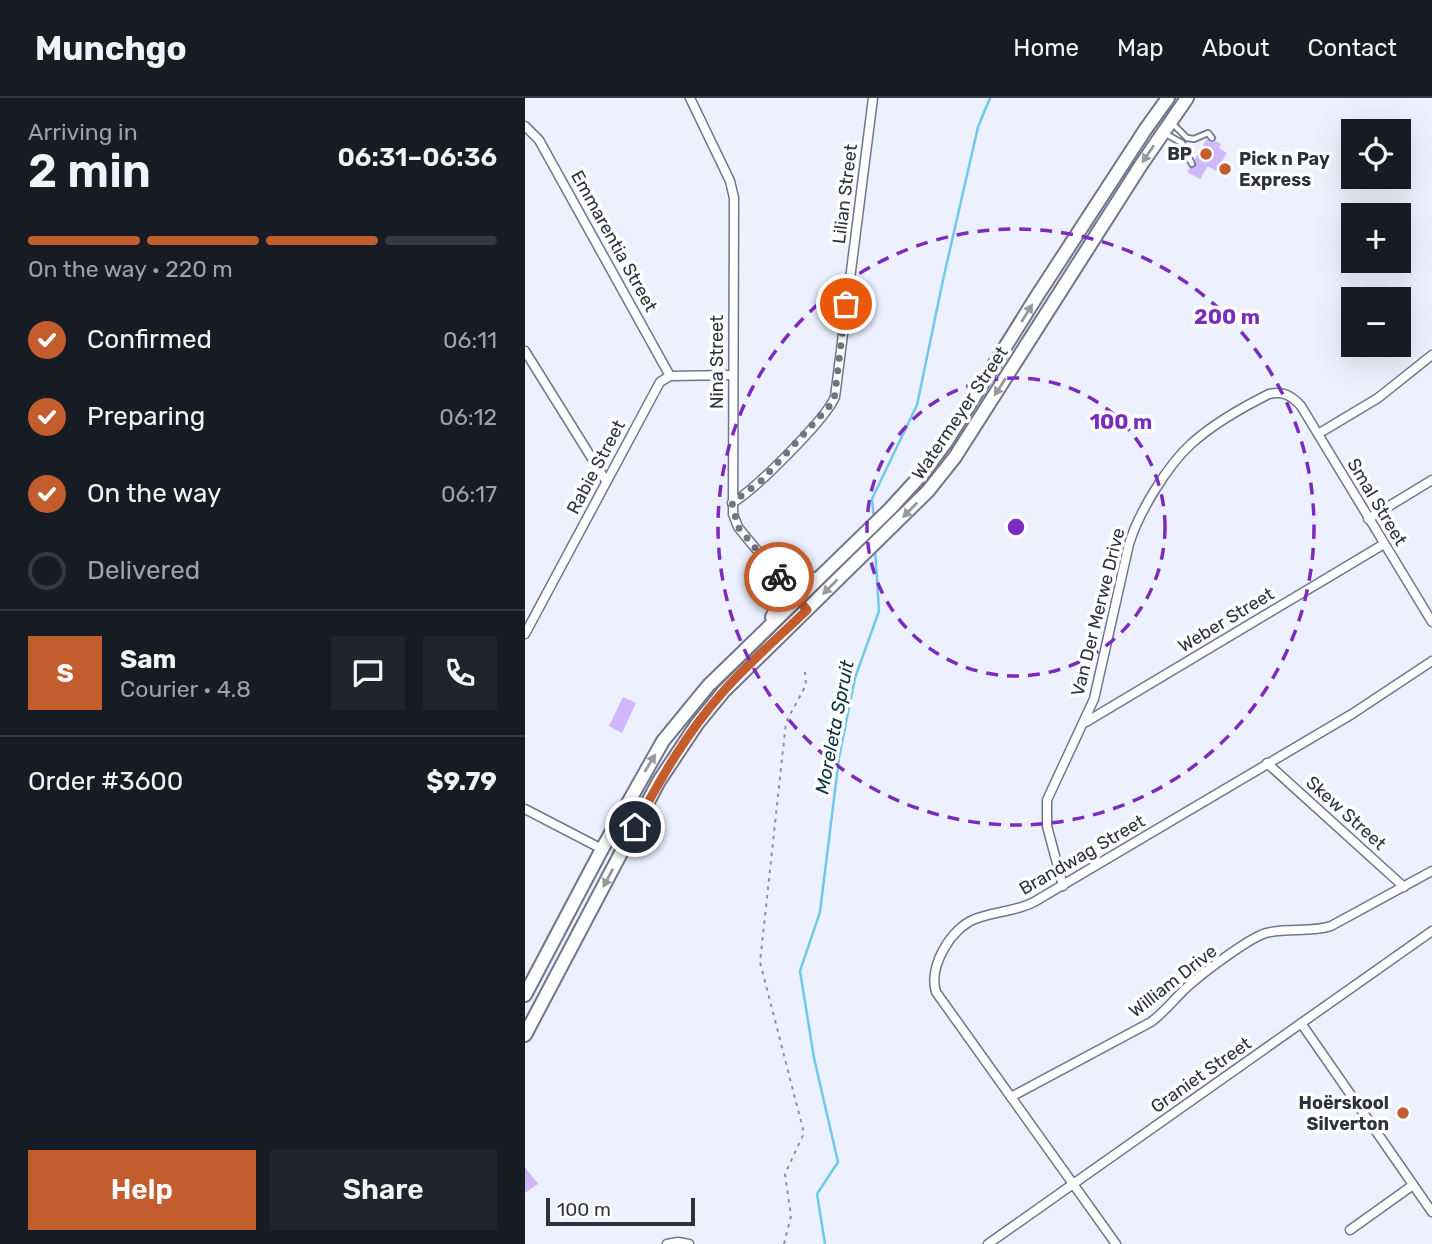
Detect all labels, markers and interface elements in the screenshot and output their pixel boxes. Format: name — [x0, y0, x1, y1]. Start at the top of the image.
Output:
text: Munchgo — [35, 29, 187, 68]
text: Home — [1013, 34, 1079, 62]
text: Map — [1117, 34, 1164, 62]
text: About — [1202, 34, 1270, 62]
text: Contact — [1308, 34, 1397, 62]
text: Arriving in — [28, 118, 138, 146]
map controls — [1341, 119, 1411, 357]
button: locate — [1341, 119, 1411, 189]
text: 06:31–06:36 — [337, 142, 497, 173]
street label: Lilian Street — [828, 143, 862, 245]
place label: BP — [1167, 143, 1192, 165]
text: 2 min — [28, 144, 151, 199]
one-way arrow — [1141, 145, 1155, 163]
marker: BP — [1198, 146, 1214, 162]
place label: Pick n Pay Express — [1239, 148, 1330, 191]
marker: Pick n Pay Express — [1217, 161, 1233, 177]
street label: Emmarentia Street — [566, 167, 662, 315]
button: + — [1341, 203, 1411, 273]
text: On the way · 220 m — [28, 255, 233, 283]
pin — [816, 274, 876, 334]
icon: bag — [827, 285, 865, 323]
button: − — [1341, 287, 1411, 357]
one-way arrow — [1020, 303, 1033, 322]
text: 200 m — [1194, 304, 1260, 329]
street label: Nina Street — [706, 315, 728, 409]
icon: check — [28, 321, 66, 359]
text: Confirmed — [87, 324, 212, 355]
text: 06:11 — [443, 326, 497, 354]
street label: Watermeyer Street — [907, 342, 1013, 484]
one-way arrow — [994, 378, 1007, 397]
icon: check — [28, 398, 66, 436]
text: Preparing — [87, 401, 205, 432]
text: 06:12 — [439, 403, 497, 431]
text: 100 m — [1090, 409, 1152, 434]
street label: Rabie Street — [562, 416, 630, 518]
street label: Smal Street — [1342, 454, 1412, 550]
icon: check — [28, 475, 66, 513]
text: On the way — [87, 478, 221, 509]
text: 06:17 — [441, 480, 497, 508]
one-way arrow — [902, 501, 919, 517]
centre of rings — [1004, 515, 1028, 539]
street label: Van Der Merwe Drive — [1066, 526, 1130, 698]
courier — [744, 542, 814, 612]
text: Delivered — [87, 555, 200, 586]
icon: bike — [760, 558, 798, 596]
one-way arrow — [822, 579, 839, 596]
street label: Weber Street — [1174, 583, 1278, 657]
button: chat — [331, 636, 405, 710]
button: phone — [423, 636, 497, 710]
text: Sam — [120, 644, 176, 675]
text: S — [56, 658, 74, 689]
water label: Moreleta Spruit — [810, 658, 859, 796]
text: Courier · 4.8 — [120, 675, 251, 703]
one-way arrow — [644, 753, 657, 772]
text: Order #3600 — [28, 766, 183, 797]
text: $9.79 — [426, 766, 497, 797]
street label: Skew Street — [1301, 771, 1391, 855]
pin — [605, 797, 665, 857]
icon: home — [616, 808, 654, 846]
street label: Brandwag Street — [1015, 810, 1149, 900]
one-way arrow — [602, 869, 614, 889]
street label: William Drive — [1125, 940, 1221, 1022]
street label: Graniet Street — [1146, 1032, 1256, 1118]
place label: Hoërskool Silverton — [1299, 1092, 1389, 1135]
marker: Hoërskool Silverton — [1395, 1105, 1411, 1121]
button: Help — [28, 1150, 256, 1230]
button: Share — [270, 1150, 497, 1230]
scale bar — [546, 1195, 695, 1227]
text: 100 m — [557, 1198, 611, 1221]

